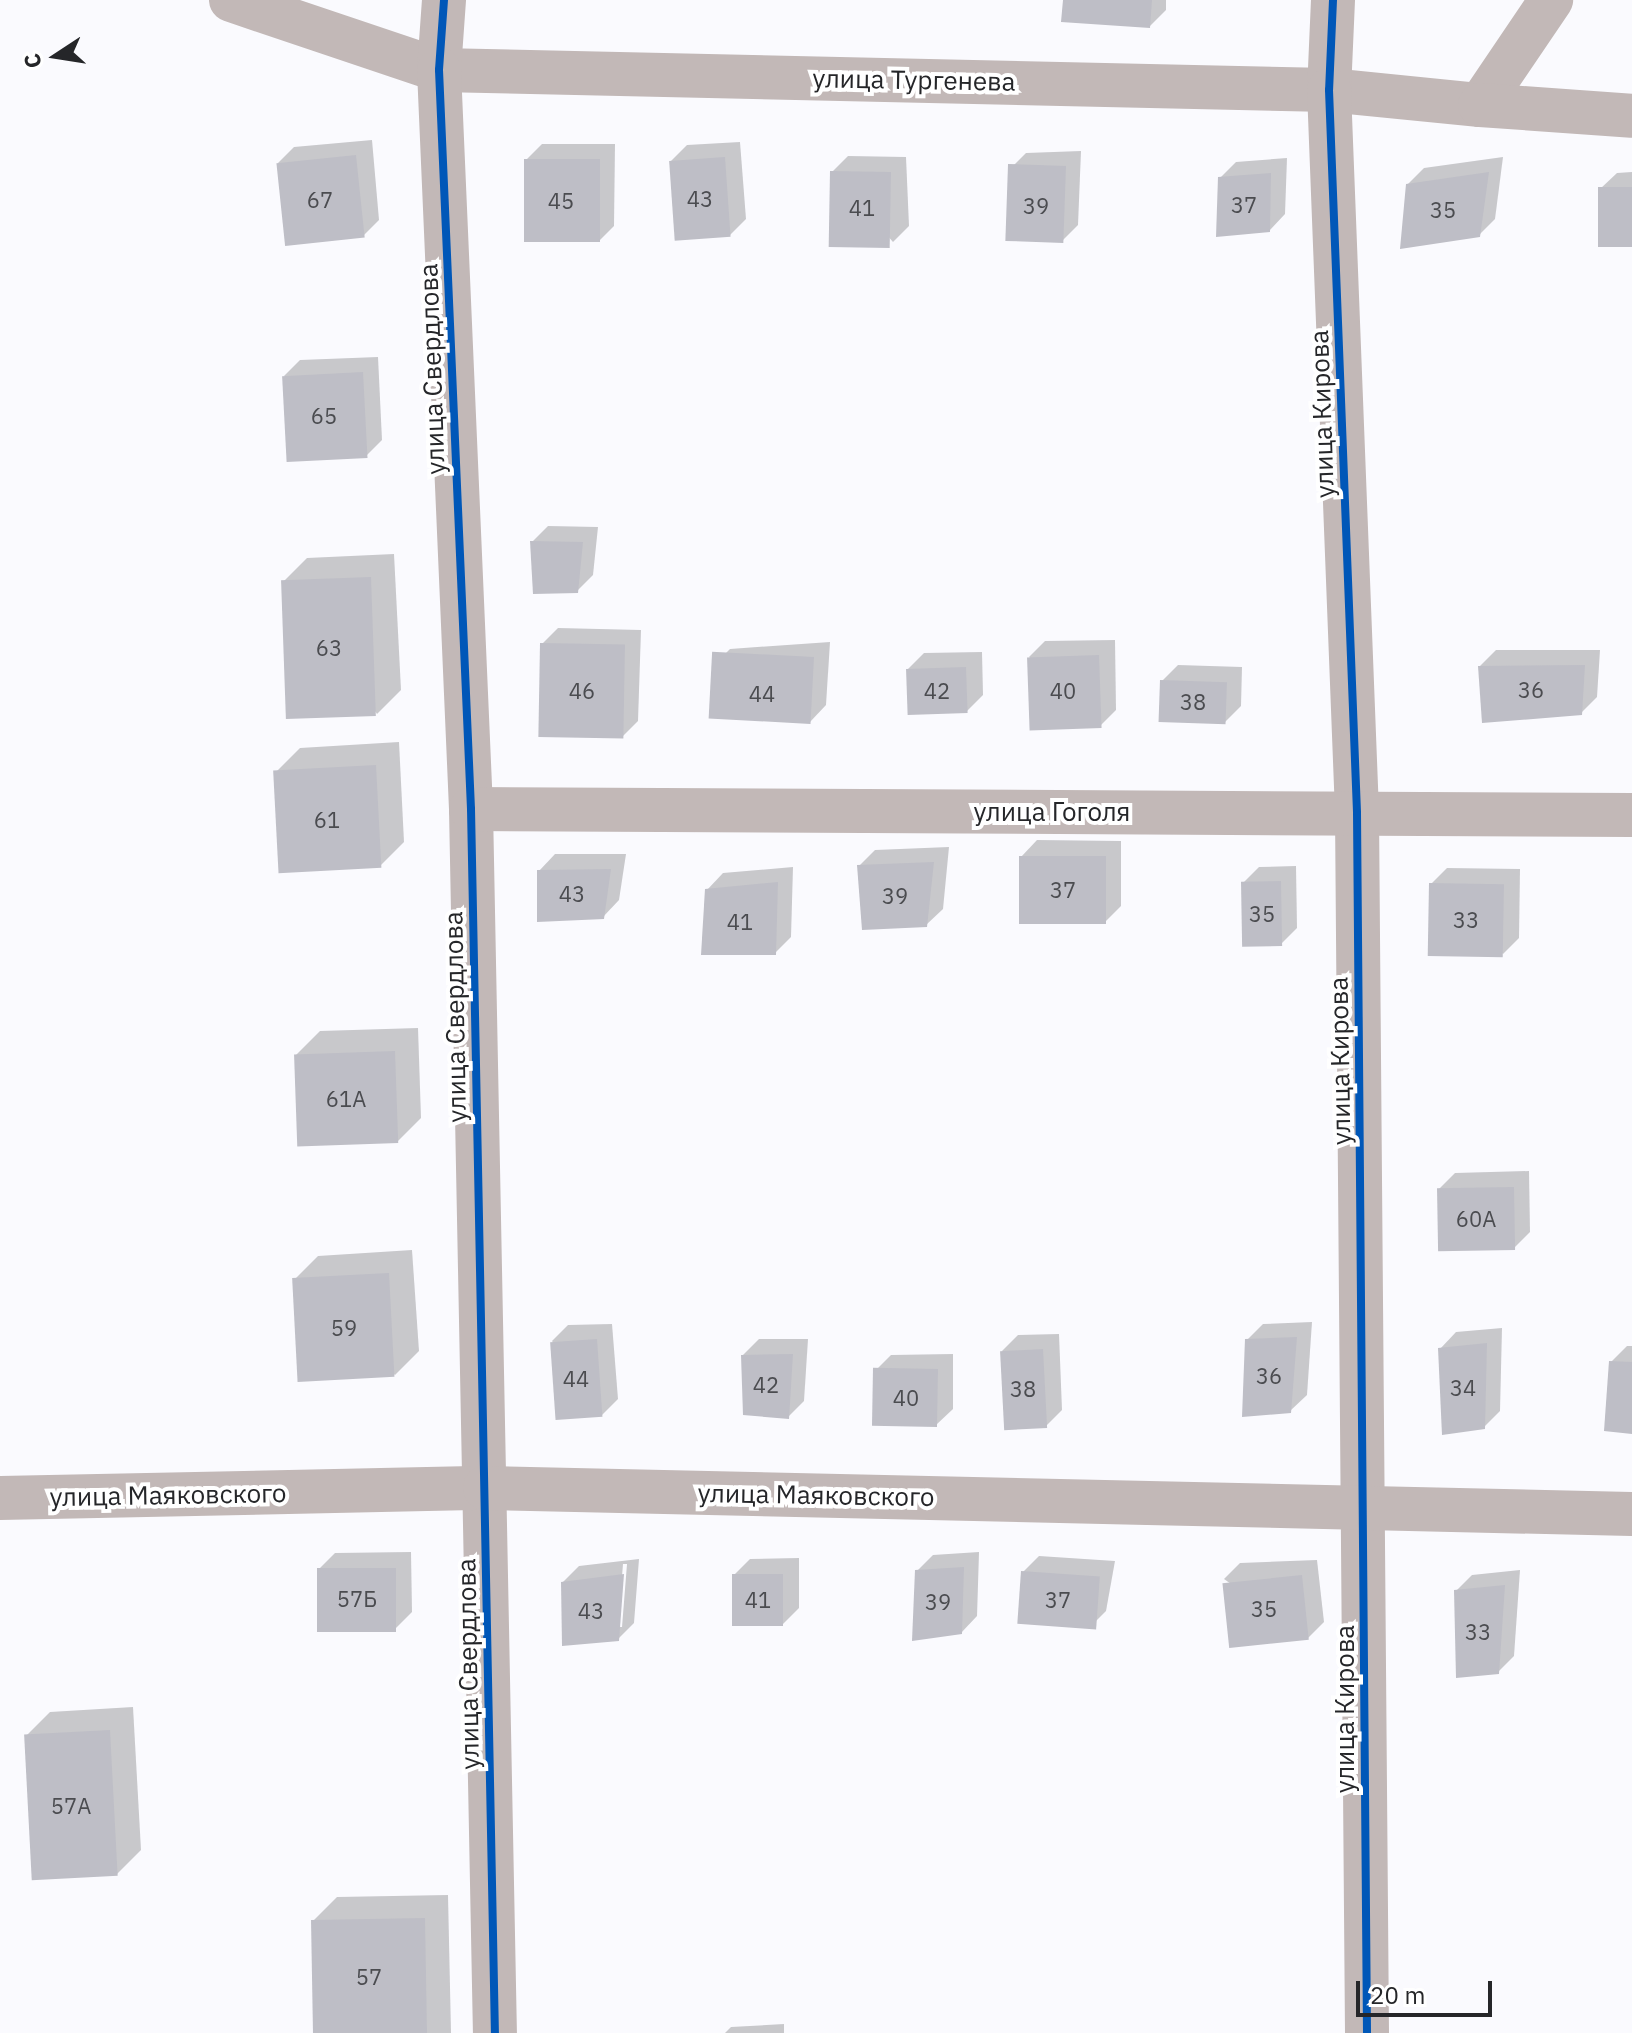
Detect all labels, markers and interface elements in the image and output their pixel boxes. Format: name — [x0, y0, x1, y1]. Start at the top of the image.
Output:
north arrow — [16, 16, 96, 96]
text: С — [16, 51, 48, 71]
street label: улица Тургенева — [812, 63, 1016, 97]
house number: 43 — [687, 186, 713, 212]
house number: 67 — [307, 187, 333, 213]
house number: 45 — [548, 188, 574, 214]
house number: 37 — [1231, 192, 1257, 218]
house number: 39 — [1023, 193, 1049, 219]
house number: 41 — [849, 195, 875, 221]
house number: 35 — [1430, 197, 1456, 223]
street label: улица Свердлова — [413, 263, 451, 475]
street label: улица Кирова — [1303, 329, 1341, 499]
house number: 65 — [311, 403, 337, 429]
house number: 63 — [316, 635, 342, 661]
house number: 36 — [1518, 677, 1544, 703]
house number: 46 — [569, 678, 595, 704]
house number: 42 — [924, 678, 950, 704]
house number: 40 — [1050, 678, 1076, 704]
house number: 44 — [749, 681, 775, 707]
house number: 38 — [1180, 689, 1206, 715]
street label: улица Гоголя — [974, 796, 1130, 828]
house number: 61 — [314, 807, 340, 833]
house number: 37 — [1050, 877, 1076, 903]
house number: 43 — [559, 881, 585, 907]
house number: 39 — [882, 883, 908, 909]
house number: 35 — [1249, 901, 1275, 927]
house number: 33 — [1453, 907, 1479, 933]
house number: 41 — [727, 909, 753, 935]
street label: улица Свердлова — [438, 911, 472, 1123]
street label: улица Кирова — [1323, 977, 1357, 1145]
house number: 61А — [326, 1086, 366, 1112]
house number: 60А — [1456, 1206, 1496, 1232]
house number: 59 — [331, 1315, 357, 1341]
house number: 36 — [1256, 1363, 1282, 1389]
house number: 44 — [563, 1366, 589, 1392]
house number: 42 — [753, 1372, 779, 1398]
house number: 34 — [1450, 1375, 1476, 1401]
house number: 38 — [1010, 1376, 1036, 1402]
house number: 40 — [893, 1385, 919, 1411]
street label: улица Маяковского — [49, 1477, 287, 1513]
street label: улица Маяковского — [697, 1477, 935, 1513]
street label: улица Свердлова — [451, 1558, 485, 1770]
house number: 57Б — [337, 1586, 377, 1612]
house number: 41 — [745, 1587, 771, 1613]
house number: 37 — [1045, 1587, 1071, 1613]
house number: 39 — [925, 1589, 951, 1615]
house number: 35 — [1251, 1596, 1277, 1622]
house number: 43 — [578, 1598, 604, 1624]
house number: 33 — [1465, 1619, 1491, 1645]
street label: улица Кирова — [1329, 1625, 1361, 1793]
house number: 57А — [51, 1793, 91, 1819]
house number: 57 — [356, 1964, 382, 1990]
scale bar — [1360, 1965, 1496, 2015]
text: 20 m — [1370, 1979, 1425, 2011]

